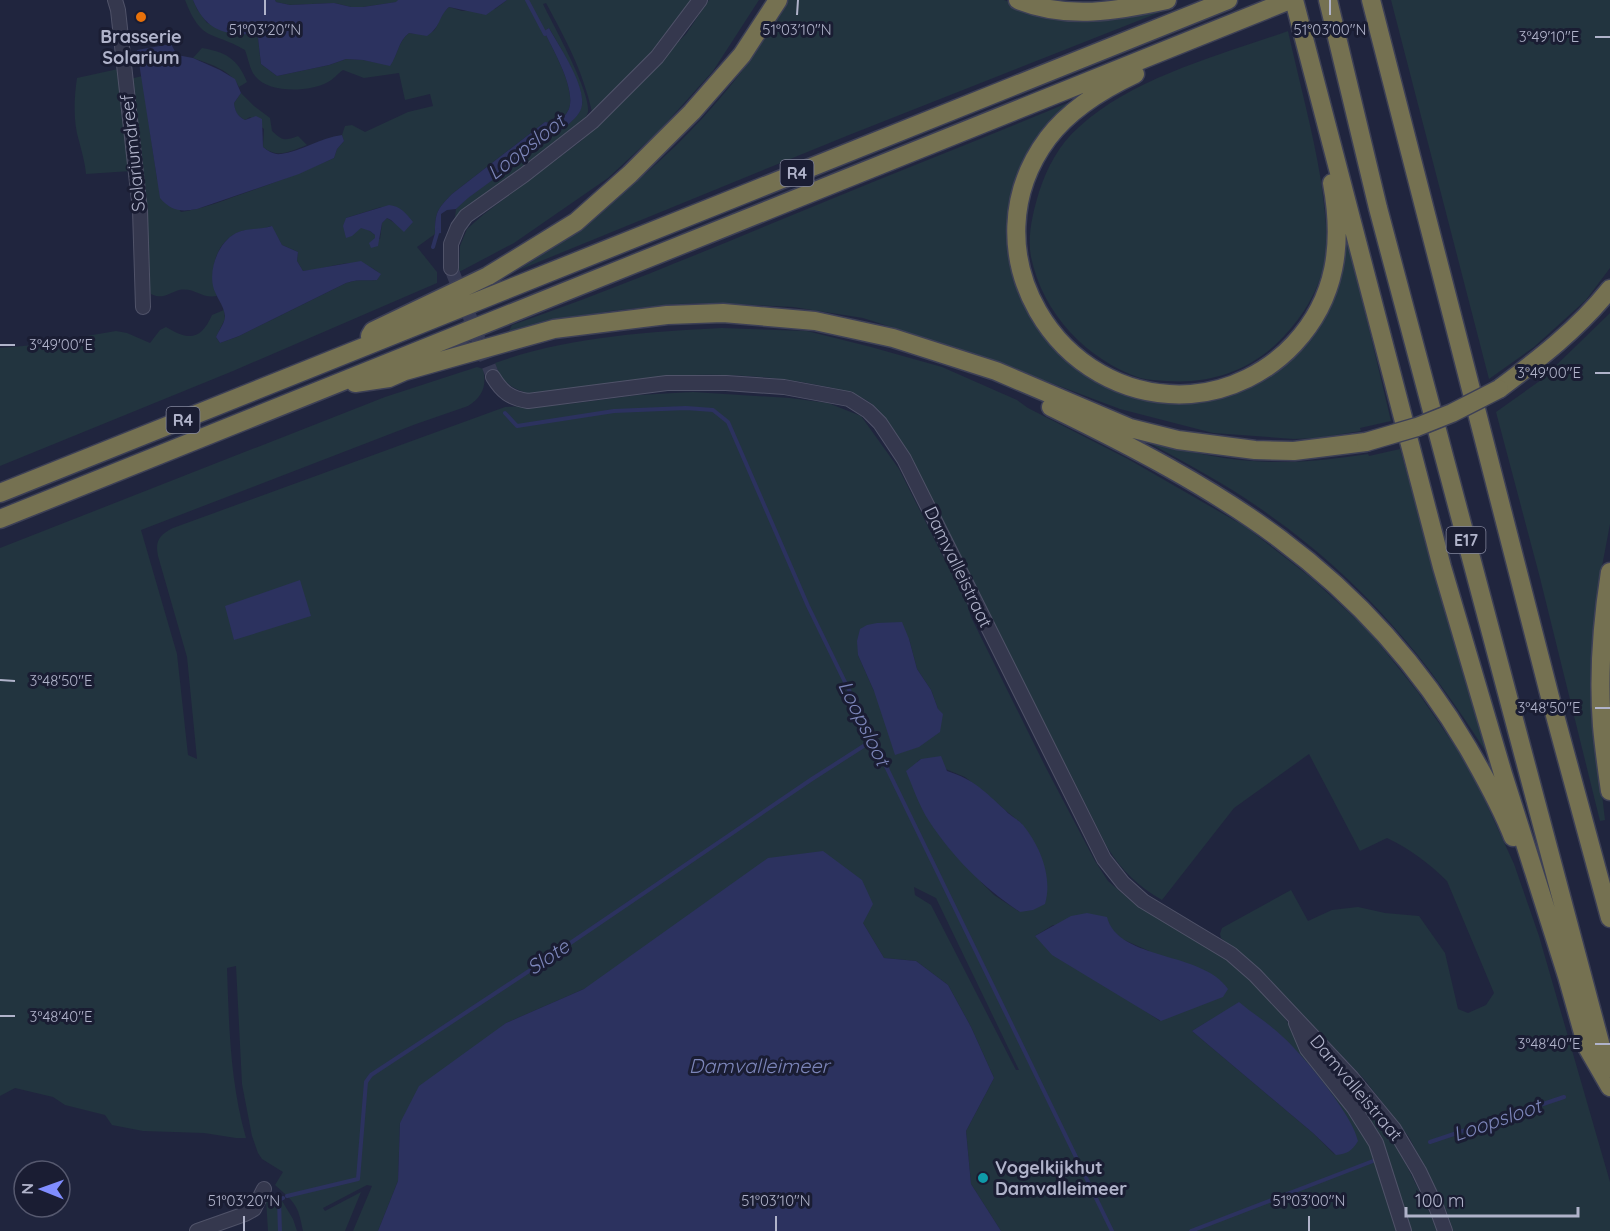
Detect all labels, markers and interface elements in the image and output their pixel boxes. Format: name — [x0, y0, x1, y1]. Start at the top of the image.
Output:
marker: Brasserie Solarium — [134, 10, 148, 24]
text: 51°03'20"N — [229, 20, 301, 39]
text: 51°03'10"N — [762, 20, 832, 39]
text: 51°03'00"N — [1294, 20, 1366, 39]
place label: Brasserie Solarium — [100, 25, 182, 69]
text: 3°49'10"E — [1519, 27, 1579, 46]
street label: Solariumdreef — [115, 93, 150, 213]
water label: Loopsloot — [482, 107, 571, 185]
road number: R4 — [780, 160, 814, 186]
text: 3°49'00"E — [29, 335, 93, 354]
text: 3°49'00"E — [1517, 363, 1581, 382]
road number: R4 — [166, 407, 200, 433]
street label: Damvalleistraat — [919, 502, 998, 631]
road number: E17 — [1446, 527, 1486, 553]
text: 3°48'50"E — [29, 671, 93, 690]
water label: Loopsloot — [833, 676, 897, 771]
text: 3°48'50"E — [1517, 698, 1581, 717]
water label: Slote — [522, 933, 574, 980]
text: 3°48'40"E — [30, 1007, 92, 1026]
street label: Damvalleistraat — [1305, 1030, 1408, 1146]
text: 3°48'40"E — [1518, 1034, 1580, 1053]
water label: Damvalleimeer — [689, 1053, 832, 1078]
water label: Loopsloot — [1449, 1092, 1546, 1146]
place label: Vogelkijkhut Damvalleimeer — [995, 1156, 1127, 1200]
north arrow — [12, 1159, 72, 1219]
marker: Vogelkijkhut Damvalleimeer — [976, 1171, 990, 1185]
scale bar — [1406, 1180, 1578, 1218]
text: N — [17, 1183, 37, 1195]
text: 100 m — [1415, 1189, 1464, 1212]
text: 51°03'20"N — [208, 1191, 280, 1210]
text: 51°03'10"N — [741, 1191, 811, 1210]
text: 51°03'00"N — [1273, 1191, 1345, 1210]

